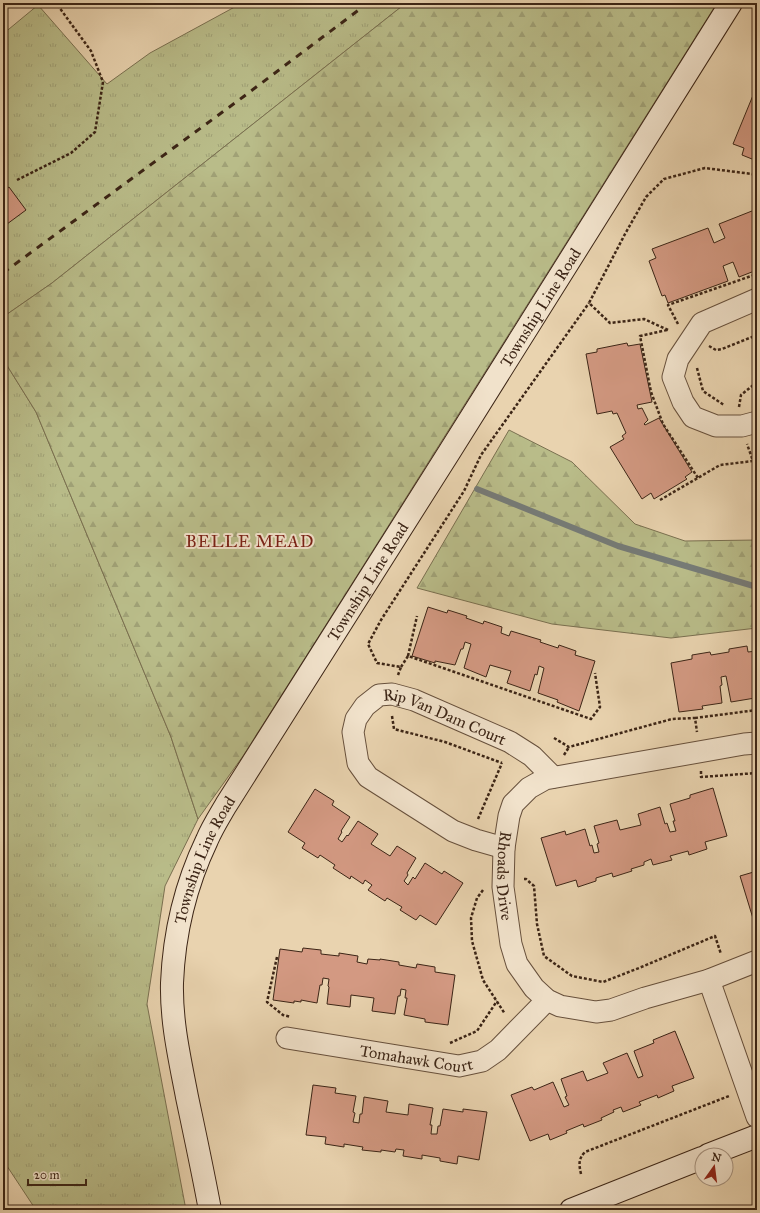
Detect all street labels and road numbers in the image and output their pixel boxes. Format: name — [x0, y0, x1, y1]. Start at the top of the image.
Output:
street label: Township Line Road — [496, 244, 584, 370]
street label: Township Line Road — [323, 519, 412, 644]
street label: Rip Van Dam Court — [382, 684, 510, 749]
street label: Township Line Road — [170, 793, 239, 925]
street label: Rhoads Drive — [493, 830, 517, 922]
street label: Tomahawk Court — [358, 1041, 475, 1076]

